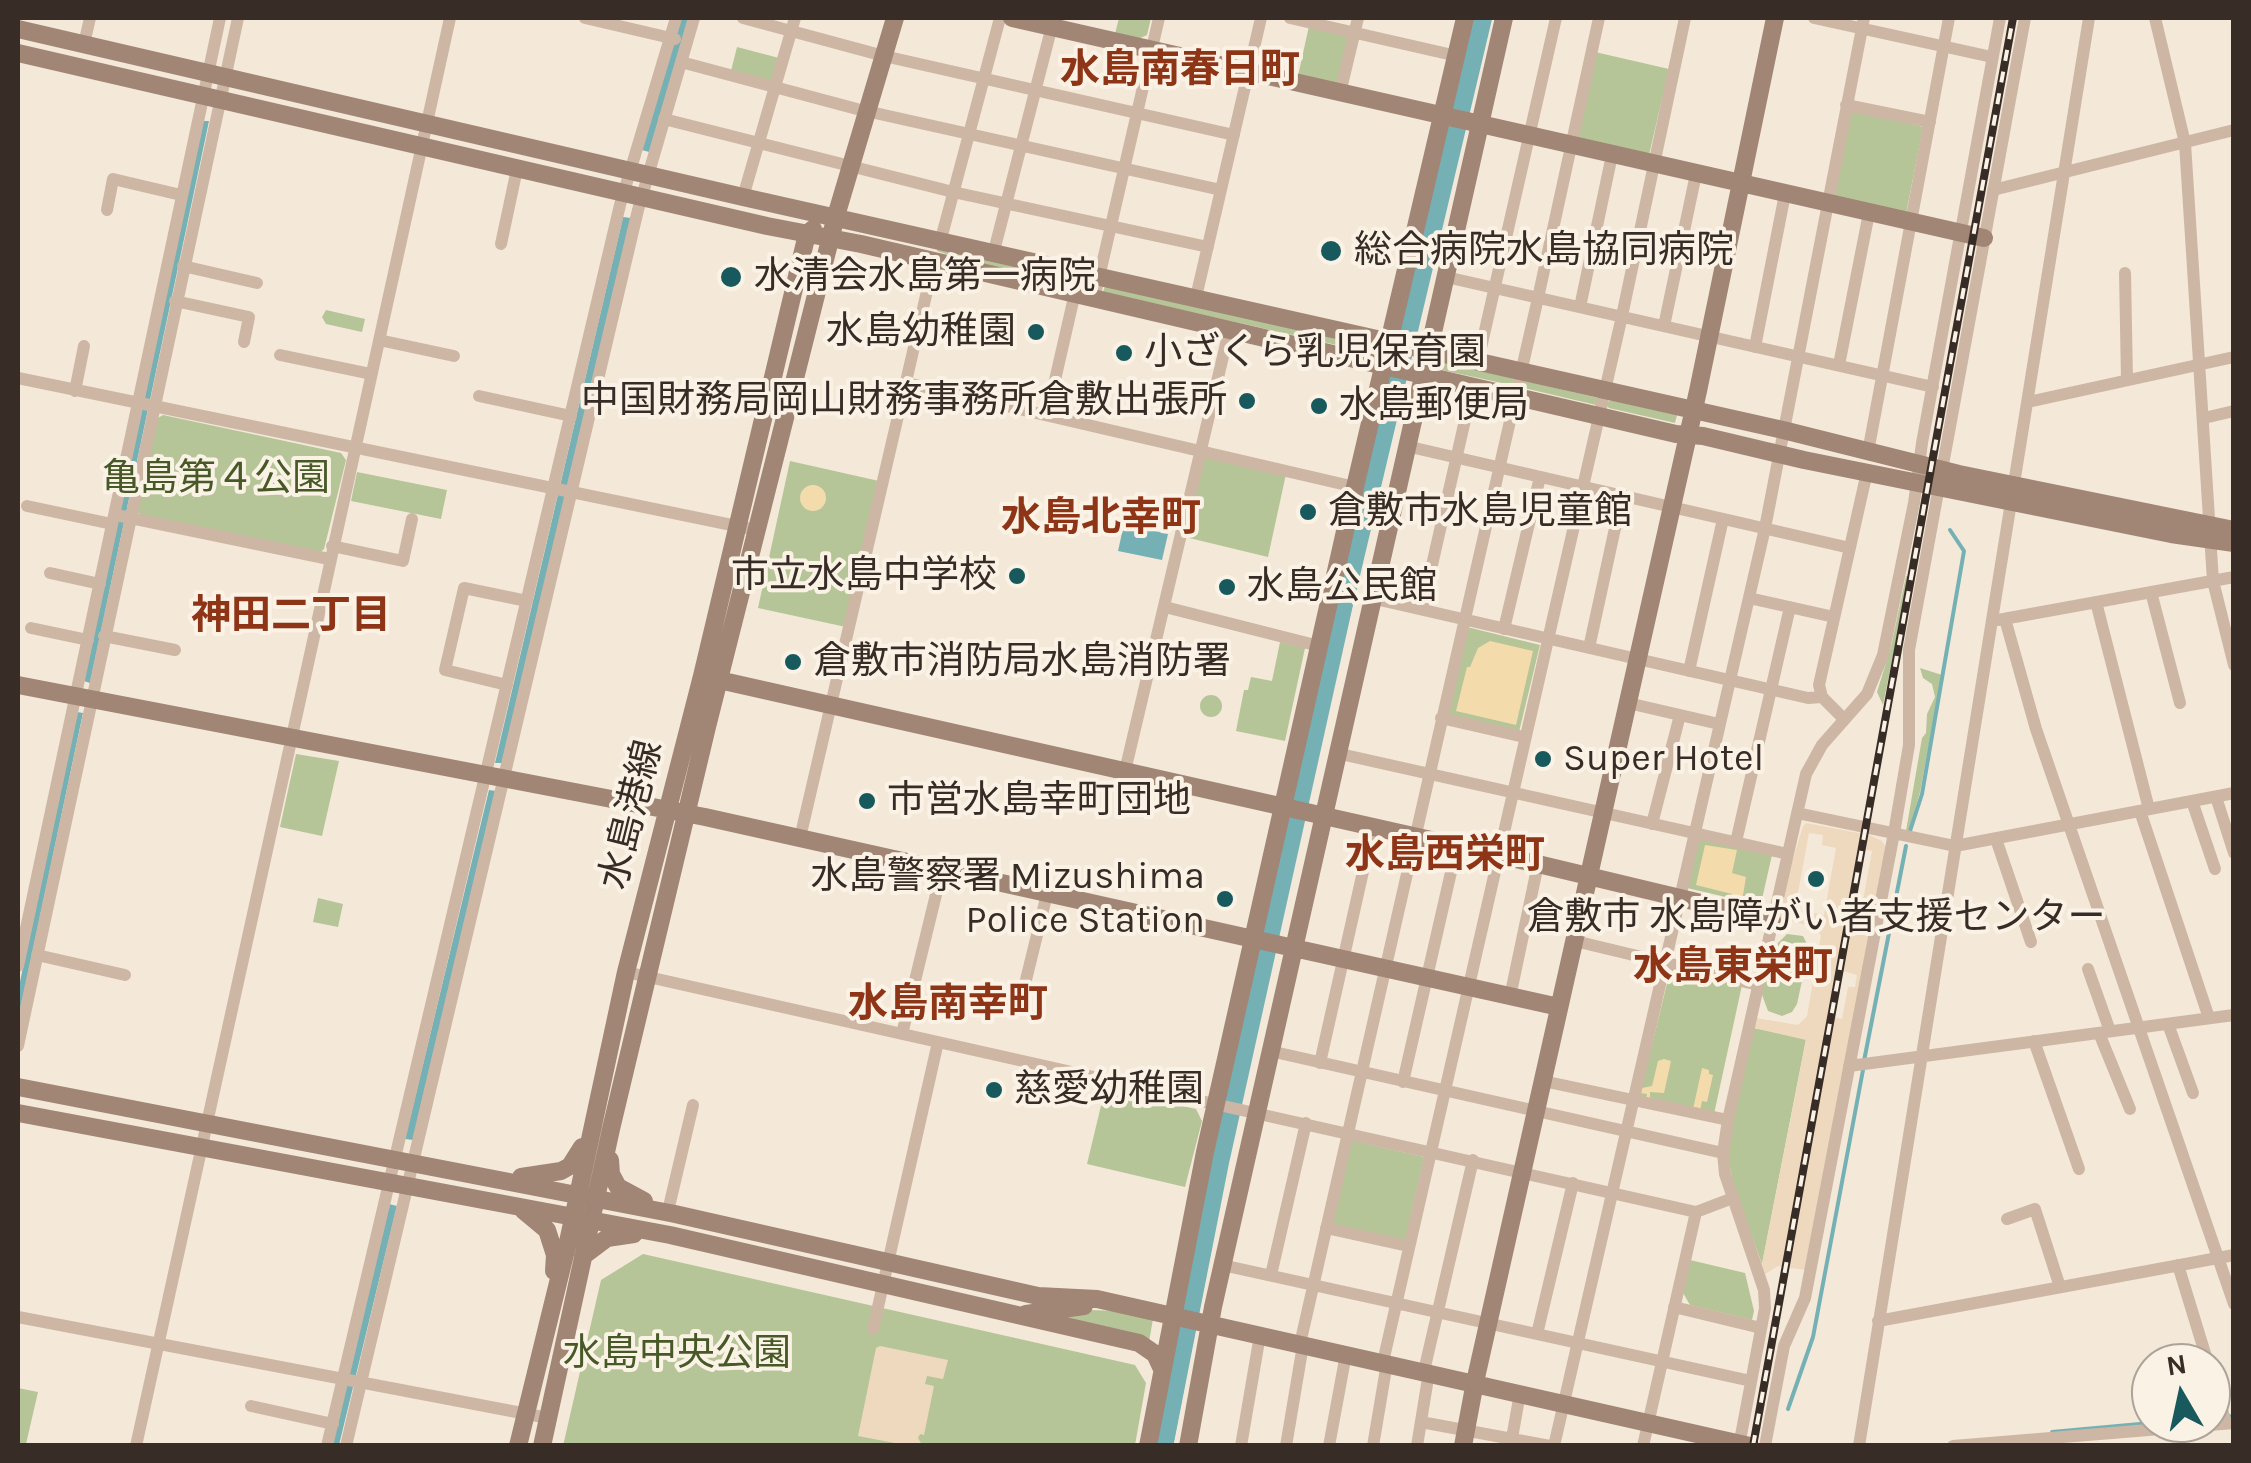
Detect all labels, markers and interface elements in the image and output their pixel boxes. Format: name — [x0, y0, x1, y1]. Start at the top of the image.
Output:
district label: 水島南春日町 — [1060, 47, 1300, 95]
place label: 総合病院水島協同病院 — [1354, 228, 1734, 274]
marker: 総合病院水島協同病院 — [1318, 238, 1344, 264]
place label: 水清会水島第一病院 — [754, 254, 1096, 300]
marker: 水清会水島第一病院 — [718, 264, 744, 290]
place label: 水島幼稚園 — [826, 309, 1016, 355]
marker: 水島幼稚園 — [1025, 321, 1047, 343]
place label: 小ざくら乳児保育園 — [1144, 330, 1486, 376]
marker: 小ざくら乳児保育園 — [1113, 342, 1135, 364]
place label: 中国財務局岡山財務事務所倉敷出張所 — [581, 378, 1227, 424]
place label: 水島郵便局 — [1339, 383, 1529, 429]
marker: 中国財務局岡山財務事務所倉敷出張所 — [1236, 390, 1258, 412]
marker: 水島郵便局 — [1308, 395, 1330, 417]
park label: 亀島第４公園 — [102, 456, 330, 502]
place label: 倉敷市水島児童館 — [1328, 489, 1632, 535]
district label: 水島北幸町 — [1001, 495, 1201, 543]
marker: 倉敷市水島児童館 — [1297, 501, 1319, 523]
place label: 市立水島中学校 — [731, 553, 997, 599]
place label: 水島公民館 — [1247, 564, 1437, 610]
marker: 市立水島中学校 — [1006, 565, 1028, 587]
marker: 水島公民館 — [1216, 576, 1238, 598]
district label: 神田二丁目 — [191, 593, 391, 641]
place label: 倉敷市消防局水島消防署 — [813, 639, 1231, 685]
marker: 倉敷市消防局水島消防署 — [782, 651, 804, 673]
street label: 水島港線 — [591, 736, 673, 894]
place label: Super Hotel — [1563, 736, 1764, 782]
marker: Super Hotel — [1532, 748, 1554, 770]
place label: 市営水島幸町団地 — [887, 778, 1191, 824]
marker: 市営水島幸町団地 — [856, 790, 878, 812]
district label: 水島西栄町 — [1345, 832, 1545, 880]
place label: 水島警察署 Mizushima Police Station — [811, 854, 1205, 944]
marker: 倉敷市 水島障がい者支援センター — [1805, 868, 1827, 890]
marker: 水島警察署 Mizushima Police Station — [1214, 888, 1236, 910]
place label: 倉敷市 水島障がい者支援センター — [1526, 895, 2106, 941]
district label: 水島東栄町 — [1633, 944, 1833, 992]
district label: 水島南幸町 — [848, 981, 1048, 1029]
place label: 慈愛幼稚園 — [1014, 1067, 1204, 1113]
marker: 慈愛幼稚園 — [983, 1079, 1005, 1101]
park label: 水島中央公園 — [563, 1331, 791, 1377]
north arrow — [2131, 1343, 2231, 1443]
text: N — [2164, 1347, 2189, 1383]

